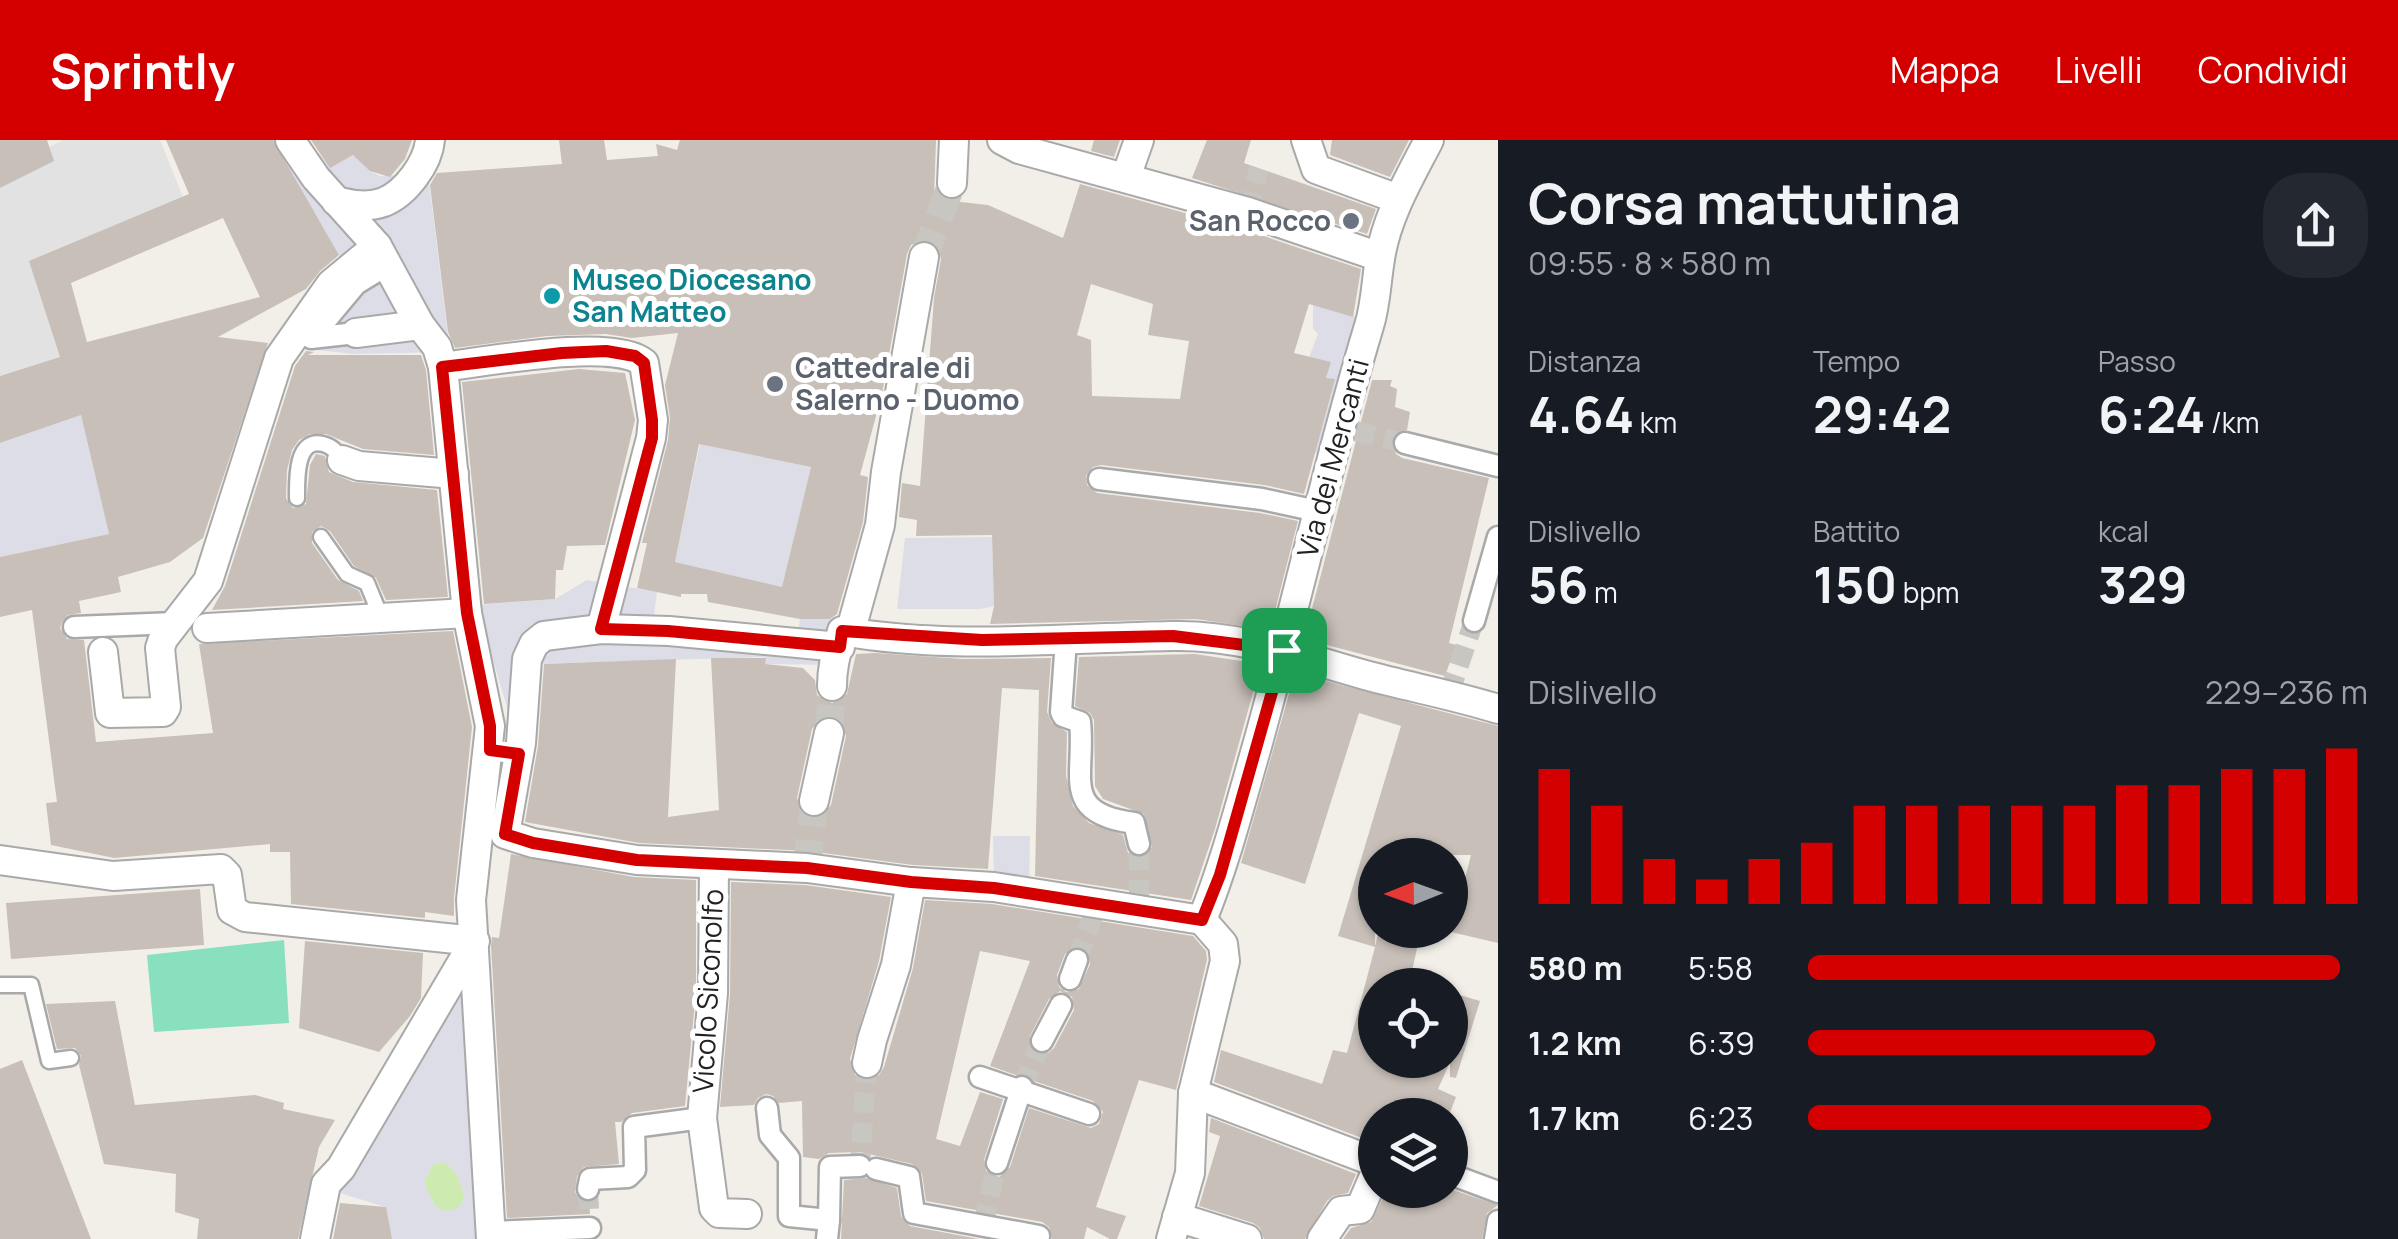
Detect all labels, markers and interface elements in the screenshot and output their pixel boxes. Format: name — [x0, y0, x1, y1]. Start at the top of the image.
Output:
text: Sprintly — [50, 38, 235, 103]
text: Mappa — [1890, 46, 2000, 94]
text: Livelli — [2055, 46, 2143, 94]
text: Condividi — [2198, 46, 2348, 94]
text: Corsa mattutina — [1528, 165, 1961, 241]
button: share — [2263, 173, 2368, 278]
place label: San Rocco — [1189, 201, 1331, 239]
marker: San Rocco — [1340, 210, 1362, 232]
text: 09:55 · 8 × 580 m — [1528, 241, 1771, 285]
place label: Museo Diocesano San Matteo — [572, 260, 812, 330]
marker: Museo Diocesano San Matteo — [541, 285, 563, 307]
text: Distanza — [1528, 342, 1641, 380]
text: Tempo — [1813, 342, 1900, 380]
text: Passo — [2098, 342, 2176, 380]
place label: Cattedrale di Salerno - Duomo — [795, 348, 1020, 418]
street label: Via dei Mercanti — [1287, 354, 1377, 561]
marker: Cattedrale di Salerno - Duomo — [764, 373, 786, 395]
text: 4.64 — [1528, 380, 1634, 448]
text: 29:42 — [1813, 380, 1951, 448]
text: 6:24 — [2098, 380, 2205, 448]
text: km — [1634, 403, 1677, 441]
text: /km — [2205, 403, 2260, 441]
text: Dislivello — [1528, 512, 1641, 550]
text: Battito — [1813, 512, 1900, 550]
text: kcal — [2098, 512, 2149, 550]
text: 56 — [1528, 550, 1588, 618]
text: 150 — [1813, 550, 1897, 618]
text: 329 — [2098, 550, 2188, 618]
text: m — [1588, 573, 1618, 611]
text: bpm — [1897, 573, 1960, 611]
pin — [1242, 608, 1327, 693]
icon: arrive — [1257, 623, 1312, 678]
text: Dislivello — [1528, 670, 1657, 714]
text: 229–236 m — [2205, 670, 2368, 714]
north arrow — [1358, 838, 1468, 948]
map controls — [1358, 838, 1468, 1208]
street label: Vicolo Siconolfo — [683, 888, 731, 1094]
text: 580 m — [1528, 946, 1623, 990]
text: 5:58 — [1688, 946, 1753, 990]
button: locate — [1358, 968, 1468, 1078]
text: 1.2 km — [1528, 1021, 1622, 1065]
text: 6:39 — [1688, 1021, 1755, 1065]
text: 1.7 km — [1528, 1096, 1620, 1140]
text: 6:23 — [1688, 1096, 1753, 1140]
button: layers — [1358, 1098, 1468, 1208]

